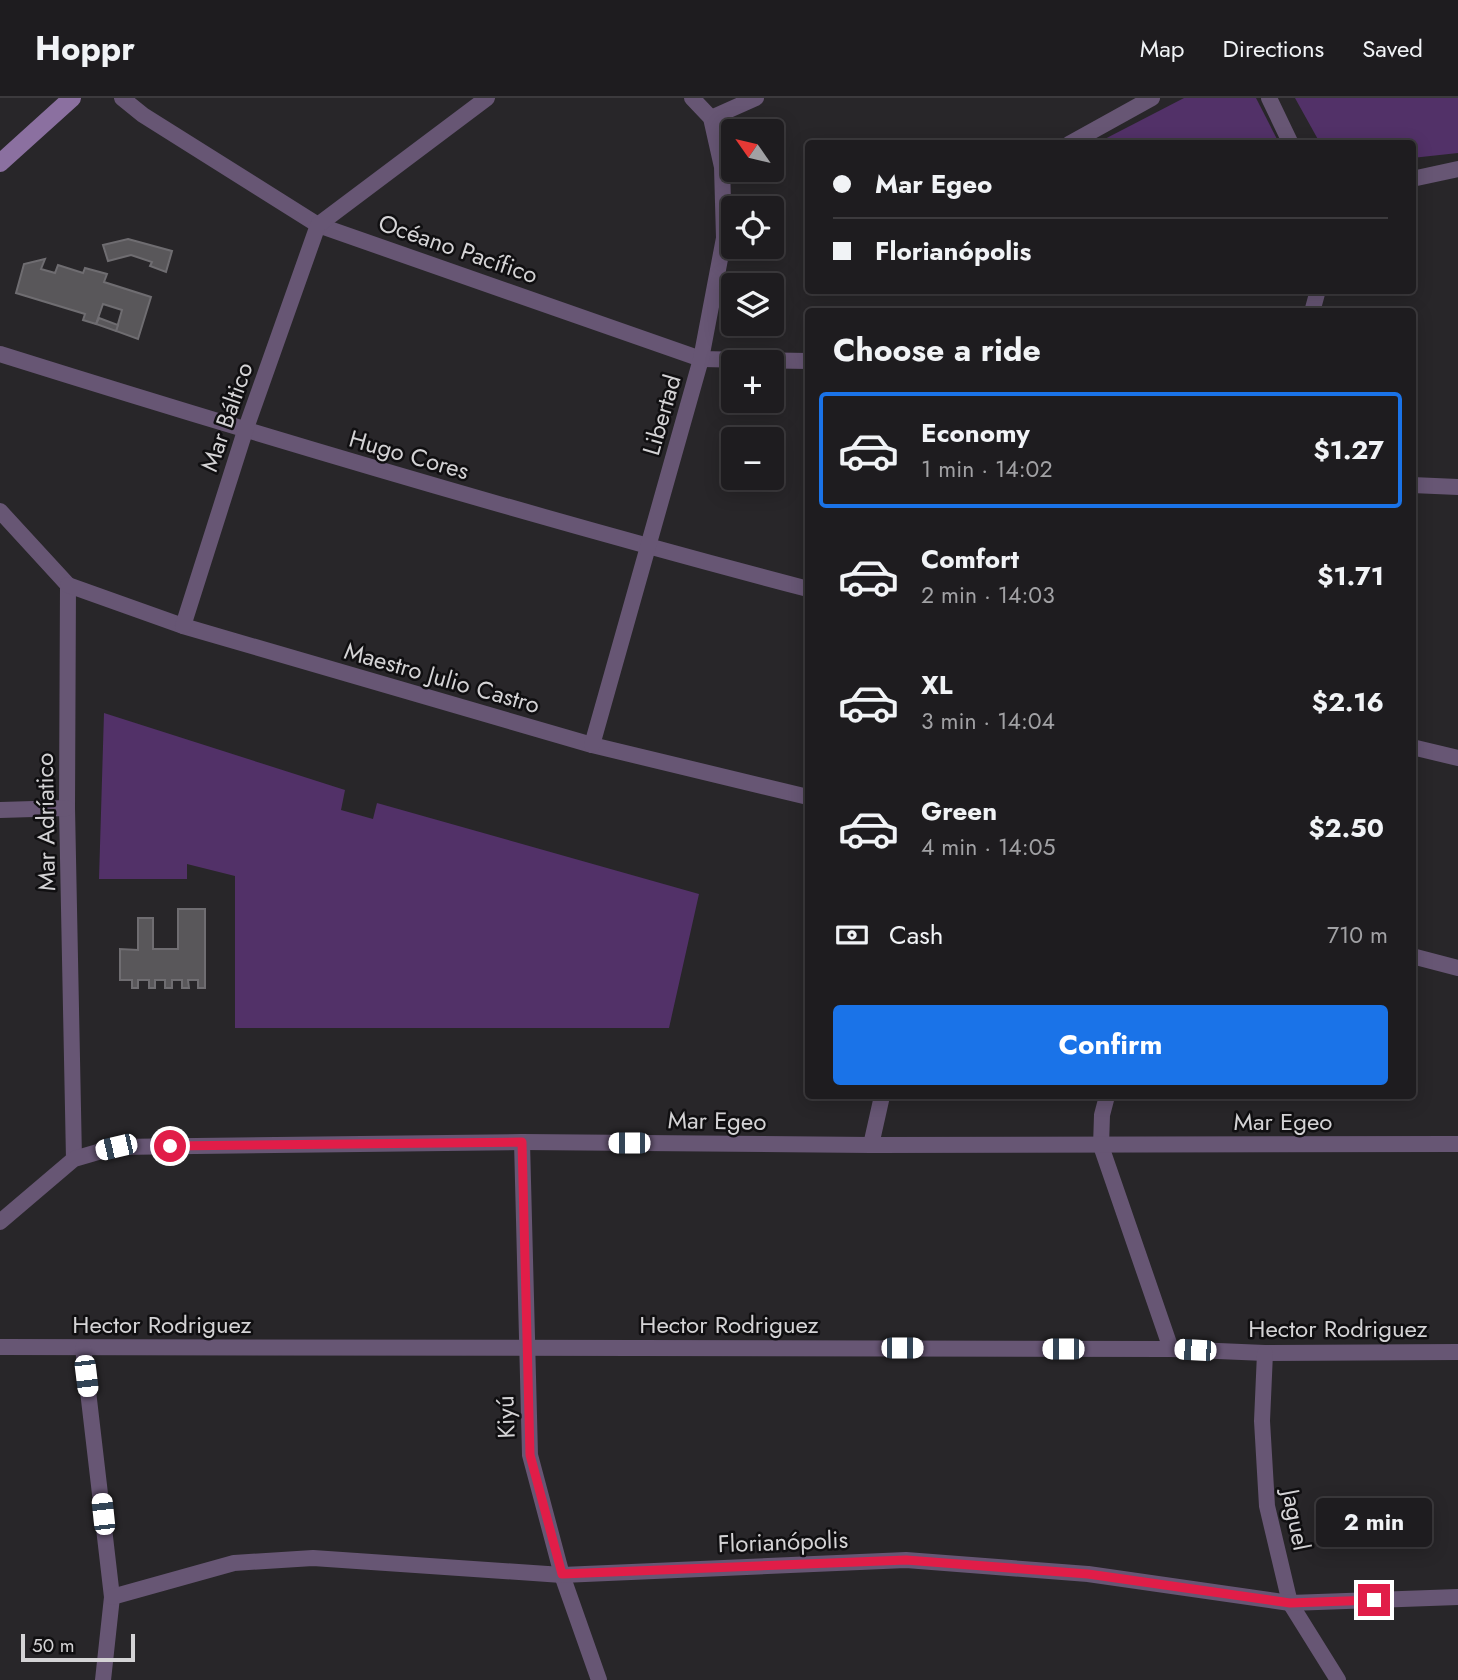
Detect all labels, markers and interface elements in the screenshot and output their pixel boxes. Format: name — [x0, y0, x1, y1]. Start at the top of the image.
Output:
text: Hoppr — [35, 25, 135, 72]
text: Map — [1140, 31, 1185, 66]
text: Directions — [1223, 31, 1324, 66]
text: Saved — [1362, 31, 1423, 66]
north arrow — [721, 119, 784, 182]
map controls — [721, 119, 784, 490]
text: Mar Egeo — [875, 165, 992, 203]
button: locate — [721, 196, 784, 259]
street label: Océano Pacífico — [374, 205, 543, 292]
text: Florianópolis — [875, 232, 1031, 270]
button: layers — [721, 273, 784, 336]
text: Choose a ride — [833, 327, 1041, 373]
button: + — [721, 350, 784, 413]
street label: Mar Báltico — [191, 357, 262, 476]
street label: Libertad — [633, 370, 690, 459]
text: Economy — [921, 414, 1030, 452]
icon: car — [837, 419, 900, 482]
street label: Hugo Cores — [345, 421, 473, 488]
button: − — [721, 427, 784, 490]
text: $1.27 — [1313, 431, 1384, 469]
text: 1 min · 14:02 — [921, 452, 1053, 486]
text: Comfort — [921, 540, 1019, 578]
icon: car — [837, 545, 900, 608]
text: $1.71 — [1317, 557, 1384, 595]
text: 2 min · 14:03 — [921, 578, 1055, 612]
street label: Maestro Julio Castro — [340, 633, 544, 722]
text: XL — [921, 666, 953, 704]
icon: car — [837, 671, 900, 734]
text: $2.16 — [1312, 683, 1384, 721]
text: 3 min · 14:04 — [921, 704, 1055, 738]
street label: Mar Adríatico — [27, 752, 64, 892]
text: Green — [921, 792, 997, 830]
icon: car — [837, 797, 900, 860]
text: $2.50 — [1308, 809, 1384, 847]
text: 4 min · 14:05 — [921, 830, 1055, 864]
icon: cash — [833, 916, 871, 954]
text: Cash — [889, 916, 943, 954]
text: 710 m — [1327, 918, 1388, 952]
button: Confirm — [833, 1005, 1388, 1085]
street label: Mar Egeo — [667, 1102, 767, 1139]
street label: Mar Egeo — [1234, 1104, 1332, 1139]
route start — [154, 1130, 186, 1162]
car — [94, 1132, 139, 1162]
car — [609, 1133, 651, 1154]
street label: Hector Rodriguez — [72, 1307, 252, 1342]
street label: Hector Rodriguez — [639, 1307, 819, 1342]
street label: Hector Rodriguez — [1248, 1311, 1428, 1346]
car — [882, 1338, 924, 1359]
car — [1174, 1338, 1217, 1362]
car — [1043, 1339, 1085, 1360]
car — [74, 1354, 99, 1398]
street label: Kiyú — [487, 1395, 524, 1439]
street label: Jaguel — [1273, 1483, 1320, 1553]
car — [91, 1492, 116, 1536]
callout: 2 min — [1316, 1498, 1432, 1548]
text: 2 min — [1344, 1505, 1404, 1539]
street label: Florianópolis — [717, 1522, 849, 1561]
route end — [1358, 1584, 1390, 1616]
scale bar — [21, 1631, 135, 1663]
text: 50 m — [32, 1632, 75, 1659]

